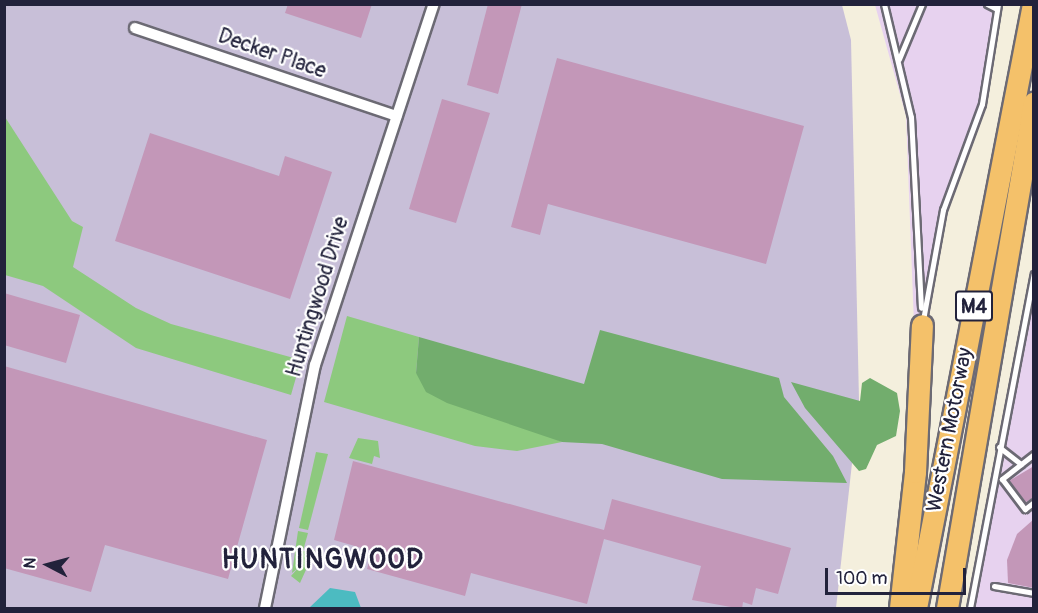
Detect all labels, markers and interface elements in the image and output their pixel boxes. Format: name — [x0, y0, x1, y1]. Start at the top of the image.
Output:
street label: Decker Place — [215, 24, 329, 84]
street label: Huntingwood Drive — [282, 214, 354, 380]
road number: M4 — [954, 289, 994, 323]
street label: Western Motorway — [922, 346, 978, 514]
north arrow — [18, 535, 78, 595]
district label: HUNTINGWOOD — [222, 544, 424, 576]
scale bar — [828, 556, 969, 594]
text: N — [20, 557, 41, 570]
text: 100 m — [836, 567, 888, 590]

